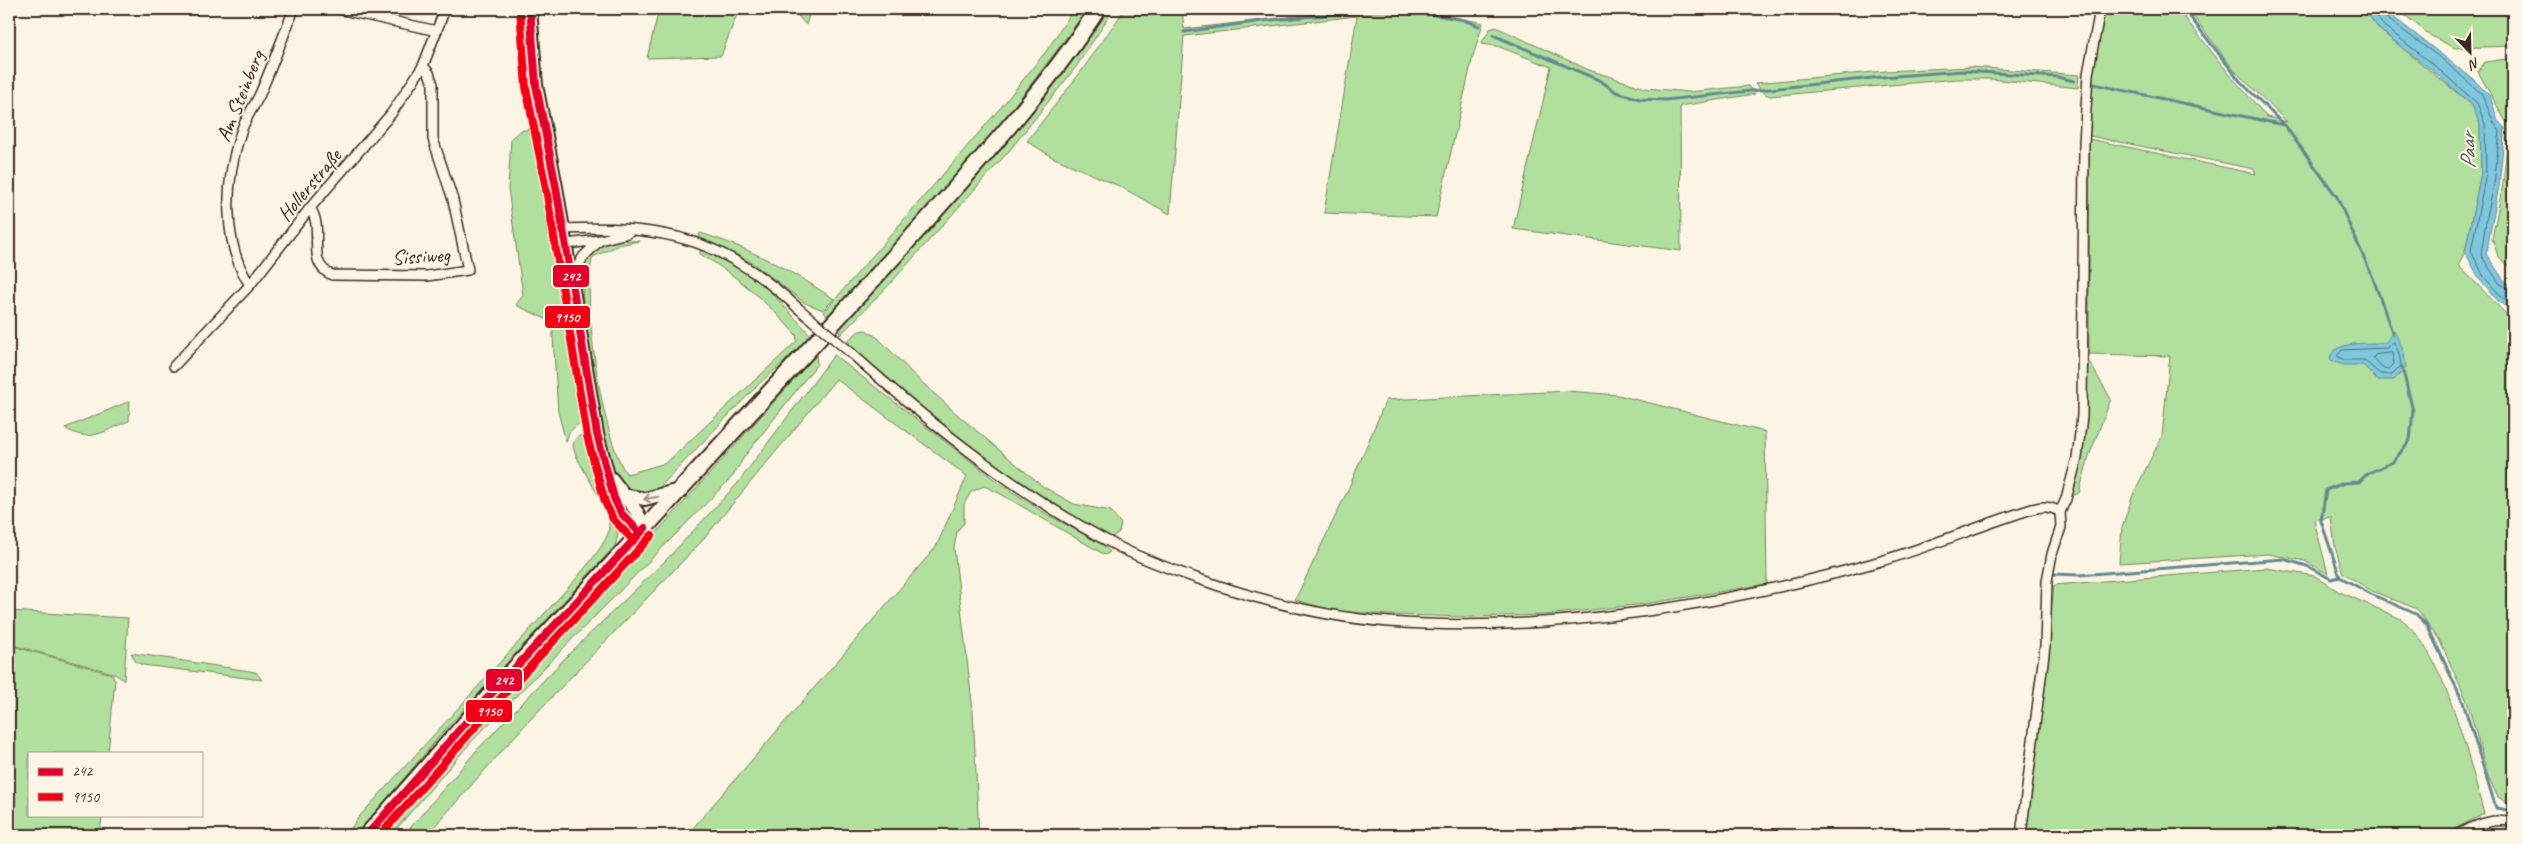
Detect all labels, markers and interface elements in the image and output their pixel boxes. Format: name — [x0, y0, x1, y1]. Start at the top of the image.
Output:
north arrow — [2444, 28, 2494, 78]
street label: Am Steinberg — [210, 45, 271, 145]
text: N — [2465, 54, 2482, 74]
water label: Paar — [2454, 129, 2482, 169]
street label: Hollerstraße — [271, 142, 348, 226]
street label: Sissiweg — [391, 241, 452, 270]
line badge: 242 — [552, 264, 590, 288]
text: 242 — [562, 268, 582, 285]
line badge: 9150 — [544, 305, 591, 329]
text: 9150 — [555, 309, 581, 326]
one-way arrow — [643, 493, 659, 503]
line badge: 242 — [485, 668, 523, 692]
text: 242 — [495, 672, 515, 689]
line badge: 9150 — [465, 699, 513, 723]
text: 9150 — [477, 703, 503, 720]
legend — [28, 752, 202, 816]
text: 242 — [72, 762, 94, 781]
text: 9150 — [72, 788, 100, 807]

